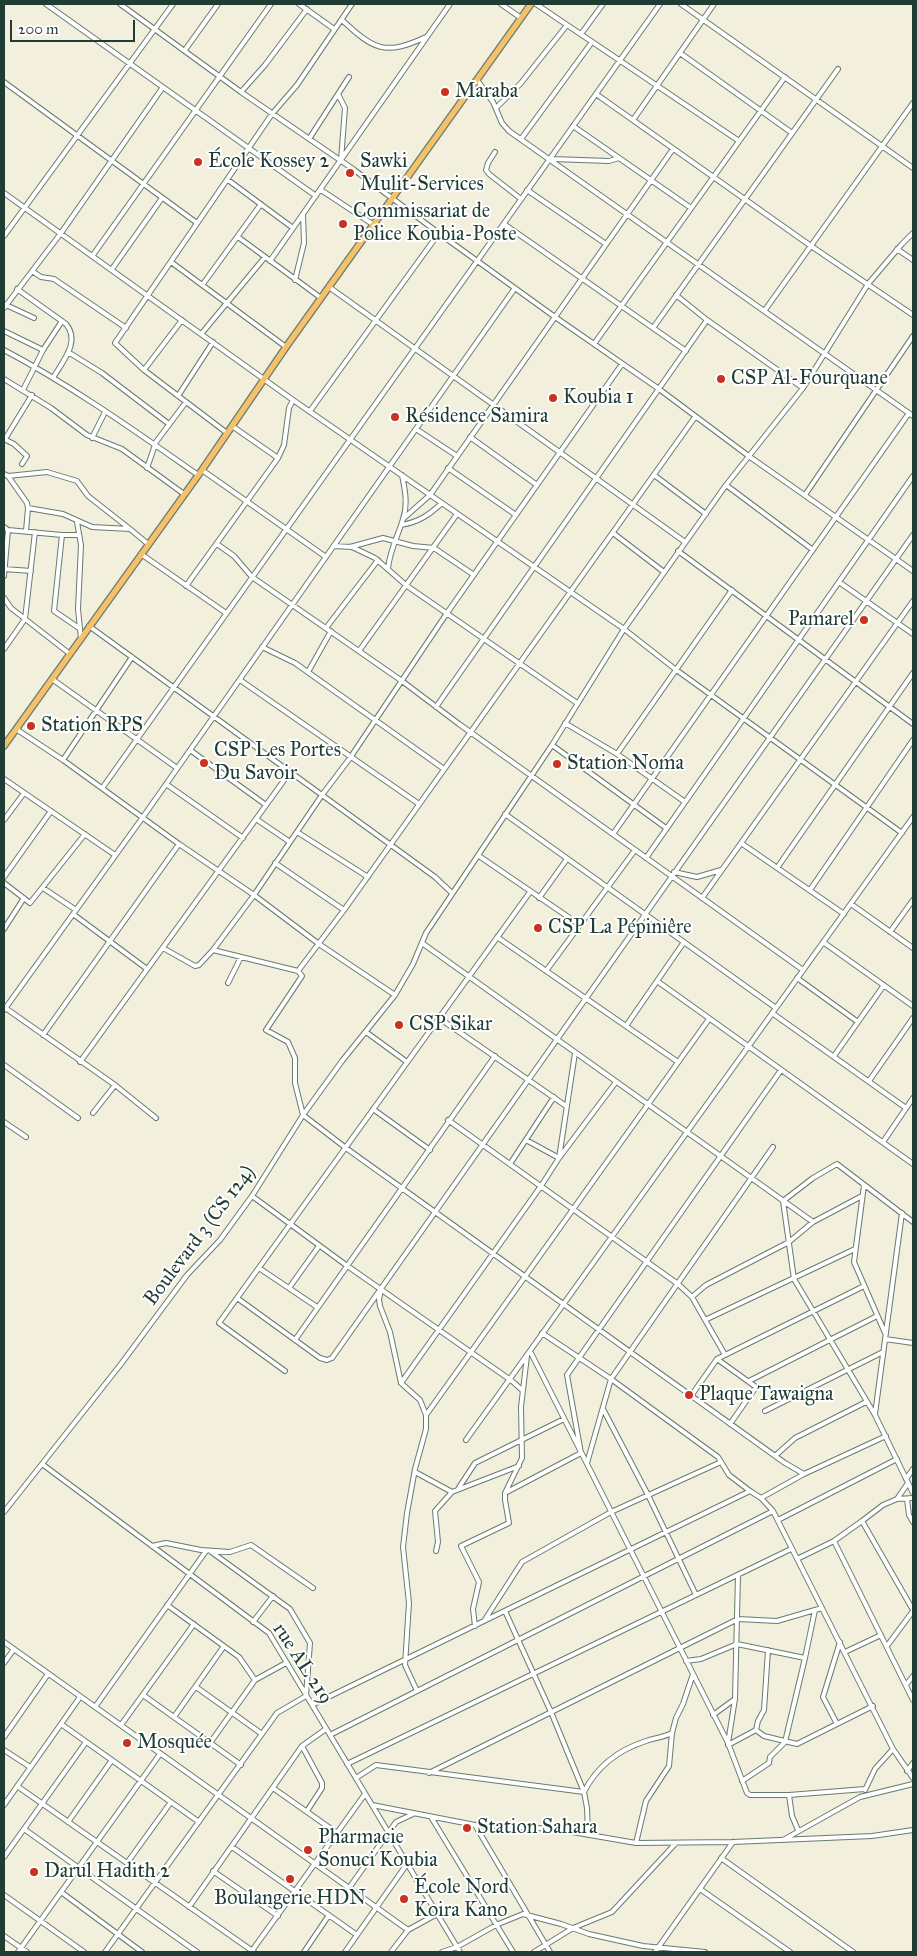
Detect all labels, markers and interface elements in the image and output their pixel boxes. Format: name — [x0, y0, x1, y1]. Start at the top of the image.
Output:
scale bar — [12, 10, 138, 42]
text: 200 m — [18, 20, 59, 38]
place label: Maraba — [455, 80, 518, 104]
marker: Maraba — [439, 86, 451, 98]
place label: École Kossey 2 — [208, 150, 329, 174]
place label: Sawki Mulit-Services — [360, 150, 484, 197]
marker: École Kossey 2 — [192, 156, 204, 168]
marker: Sawki Mulit-Services — [344, 167, 356, 179]
place label: Commissariat de Police Koubia-Poste — [353, 200, 517, 247]
marker: Commissariat de Police Koubia-Poste — [337, 218, 349, 230]
place label: CSP Al-Fourquane — [731, 367, 888, 391]
marker: CSP Al-Fourquane — [715, 373, 727, 385]
place label: Koubia 1 — [563, 386, 634, 410]
marker: Koubia 1 — [547, 392, 559, 404]
place label: Résidence Samira — [405, 405, 548, 429]
marker: Résidence Samira — [389, 411, 401, 423]
place label: Pamarel — [788, 608, 854, 632]
marker: Pamarel — [858, 614, 870, 626]
place label: Station RPS — [41, 714, 143, 738]
marker: Station RPS — [25, 720, 37, 732]
place label: CSP Les Portes Du Savoir — [214, 739, 341, 786]
place label: Station Noma — [567, 752, 684, 776]
marker: CSP Les Portes Du Savoir — [198, 757, 210, 769]
marker: Station Noma — [551, 758, 563, 770]
place label: CSP La Pépiniêre — [548, 916, 691, 940]
marker: CSP La Pépiniêre — [532, 922, 544, 934]
place label: CSP Sikar — [409, 1013, 492, 1037]
marker: CSP Sikar — [393, 1019, 405, 1031]
street label: Boulevard 3 (CS 124) — [139, 1161, 261, 1311]
place label: Plaque Tawaigna — [699, 1383, 834, 1407]
marker: Plaque Tawaigna — [683, 1389, 695, 1401]
street label: rue AL 219 — [267, 1619, 337, 1709]
place label: Mosquée — [137, 1731, 212, 1755]
marker: Mosquée — [121, 1737, 133, 1749]
place label: Station Sahara — [477, 1816, 597, 1840]
marker: Station Sahara — [461, 1822, 473, 1834]
place label: Pharmacie Sonuci Koubia — [318, 1826, 438, 1873]
marker: Pharmacie Sonuci Koubia — [302, 1844, 314, 1856]
place label: Darul Hadith 2 — [44, 1860, 170, 1884]
marker: Darul Hadith 2 — [28, 1866, 40, 1878]
marker: Boulangerie HDN — [284, 1873, 296, 1885]
place label: École Nord Koira Kano — [414, 1876, 509, 1923]
place label: Boulangerie HDN — [214, 1887, 366, 1911]
marker: École Nord Koira Kano — [398, 1893, 410, 1905]

